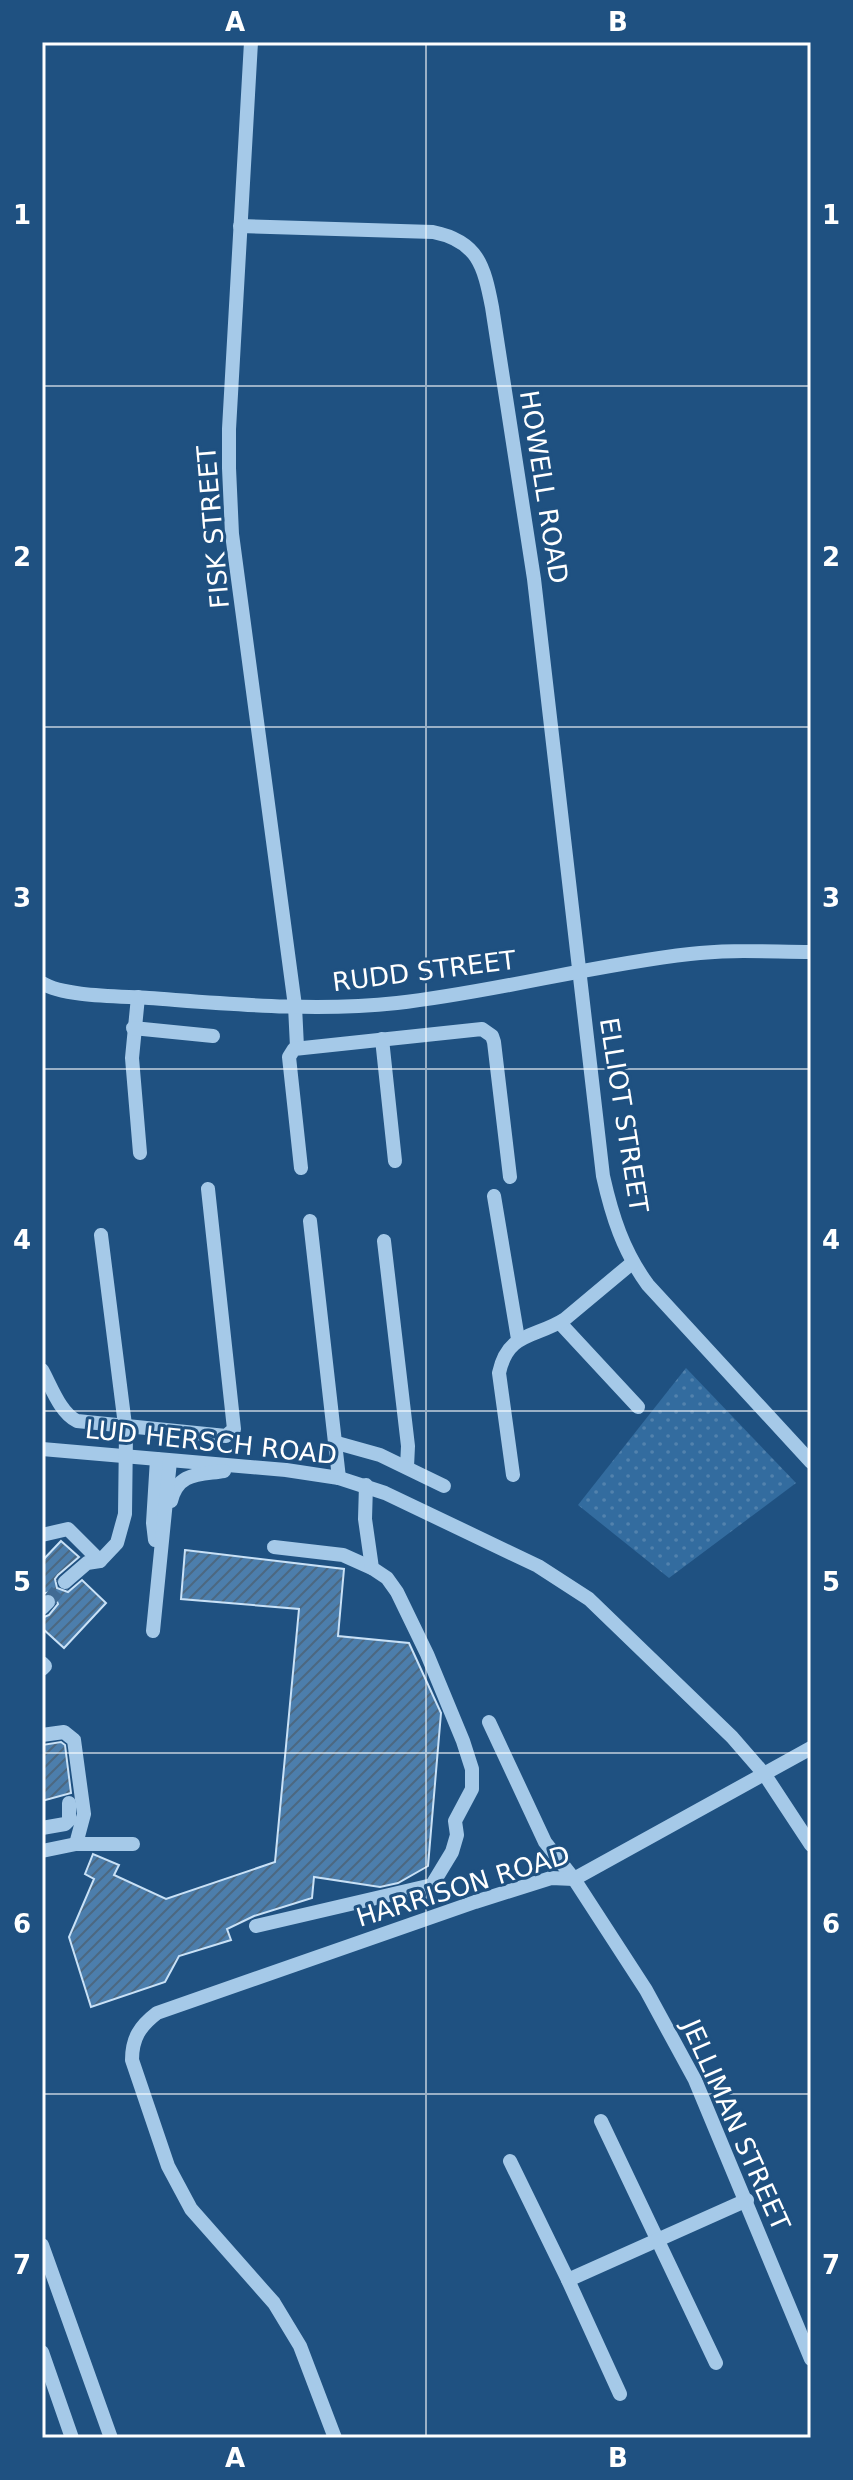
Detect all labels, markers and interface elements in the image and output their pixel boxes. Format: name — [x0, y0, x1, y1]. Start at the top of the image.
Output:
text: A — [225, 7, 245, 37]
text: B — [608, 7, 628, 37]
text: 1 — [13, 200, 31, 230]
text: 1 — [822, 200, 840, 230]
street label: HOWELL ROAD — [514, 388, 574, 586]
street label: FISK STREET — [191, 444, 235, 610]
text: 2 — [13, 542, 31, 572]
text: 2 — [822, 542, 840, 572]
text: 3 — [13, 883, 31, 913]
text: 3 — [822, 883, 840, 913]
street label: RUDD STREET — [331, 945, 518, 997]
street label: ELLIOT STREET — [594, 1015, 654, 1215]
text: 4 — [13, 1225, 31, 1255]
text: 4 — [822, 1225, 840, 1255]
street label: LUD HERSCH ROAD — [84, 1414, 338, 1470]
text: 5 — [13, 1567, 31, 1597]
text: 5 — [822, 1567, 840, 1597]
street label: HARRISON ROAD — [353, 1839, 573, 1933]
text: 6 — [13, 1909, 31, 1939]
text: 6 — [822, 1909, 840, 1939]
street label: JELLIMAN STREET — [675, 2013, 796, 2235]
text: 7 — [13, 2250, 31, 2280]
text: 7 — [822, 2250, 840, 2280]
text: A — [225, 2443, 245, 2473]
text: B — [608, 2443, 628, 2473]

